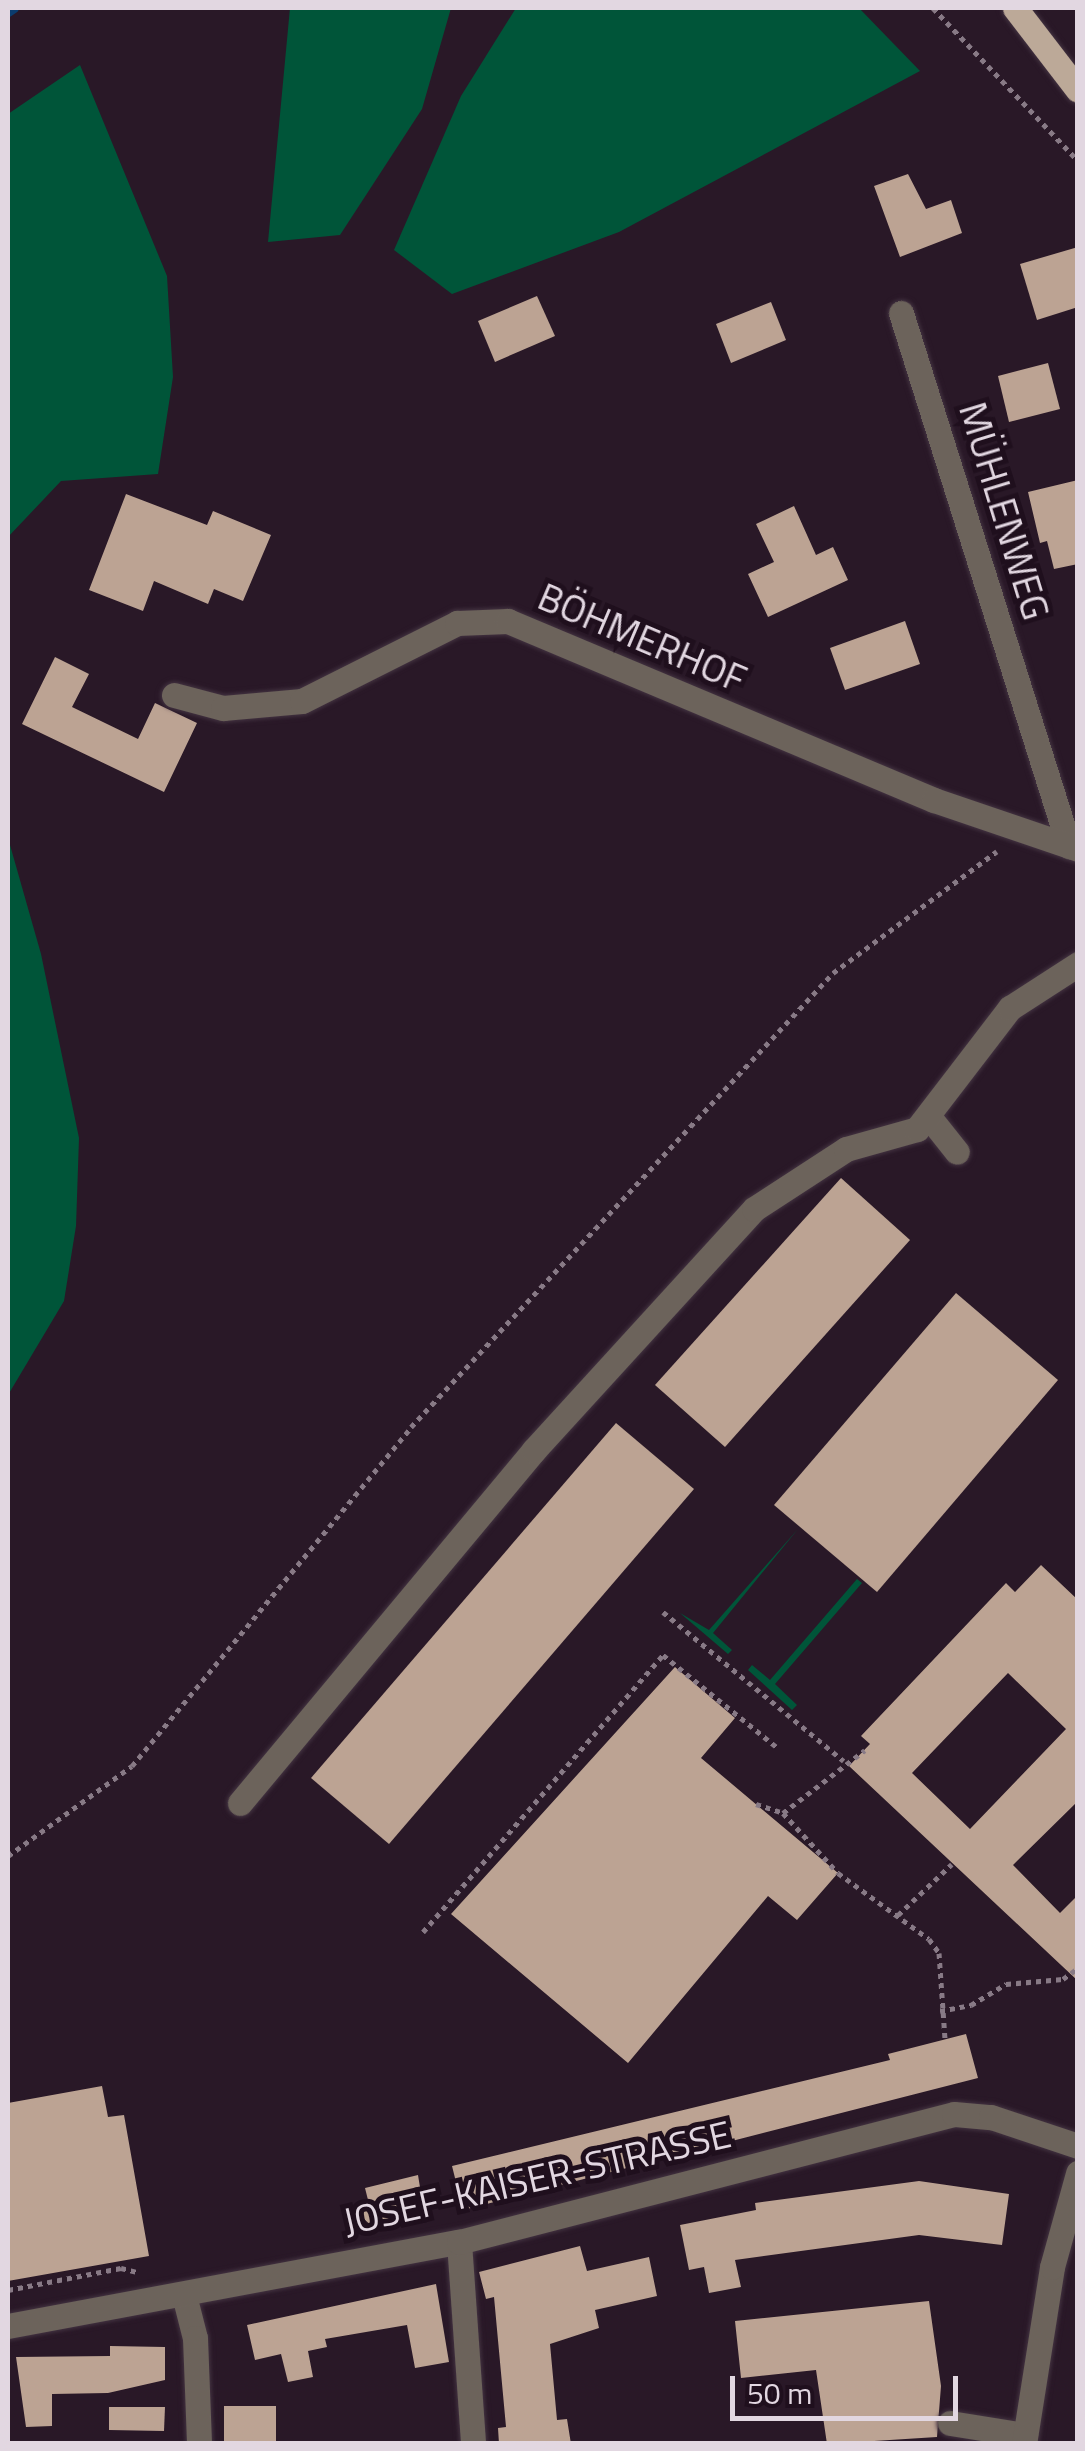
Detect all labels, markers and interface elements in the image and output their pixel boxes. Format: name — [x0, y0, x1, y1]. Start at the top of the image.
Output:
street label: MÜHLENWEG — [949, 397, 1059, 625]
street label: BÖHMERHOF — [531, 574, 753, 702]
street label: JOSEF-KAISER-STRASSE — [339, 2111, 735, 2245]
scale bar — [735, 2356, 962, 2418]
text: 50 m — [747, 2370, 812, 2416]

